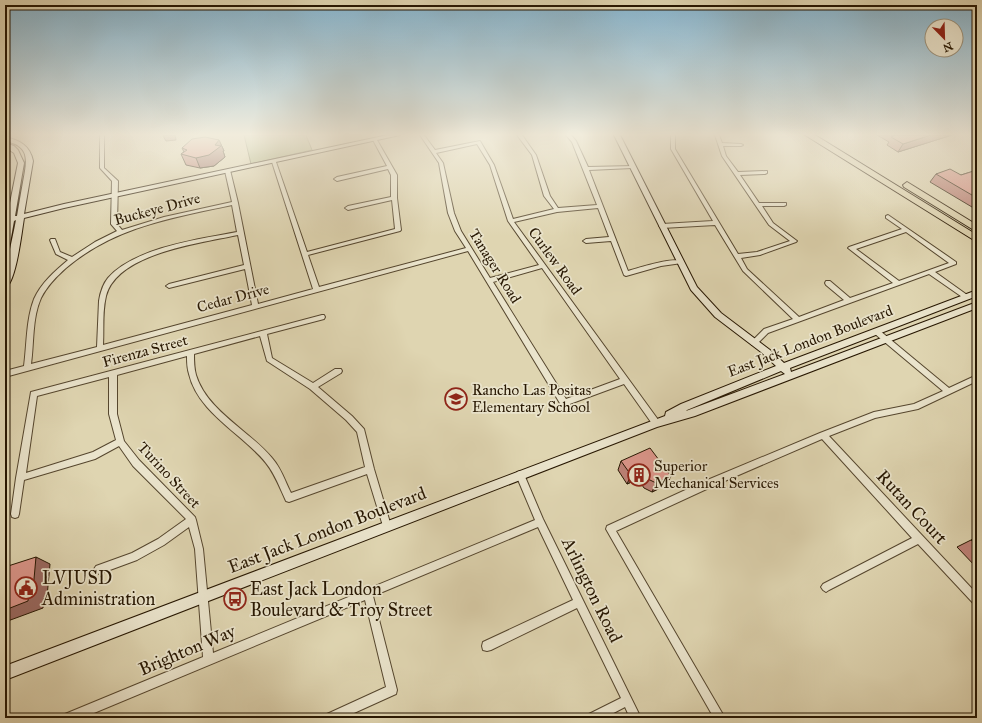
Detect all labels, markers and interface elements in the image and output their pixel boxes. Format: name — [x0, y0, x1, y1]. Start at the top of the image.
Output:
north arrow — [924, 18, 964, 58]
text: N — [940, 39, 955, 55]
street label: Buckeye Drive — [112, 189, 202, 229]
street label: Curlew Road — [524, 224, 586, 299]
street label: Tanager Road — [465, 226, 525, 307]
street label: Cedar Drive — [195, 280, 271, 316]
street label: East Jack London Boulevard — [725, 301, 896, 382]
street label: Firenza Street — [100, 331, 190, 371]
place label: Rancho Las Positas Elementary School — [472, 381, 591, 416]
school or university icon: Rancho Las Positas Elementary School — [443, 386, 469, 412]
street label: Turino Street — [134, 438, 205, 512]
place label: Superior Mechanical Services — [654, 457, 779, 492]
building icon: Superior Mechanical Services — [626, 462, 652, 488]
street label: Rutan Court — [872, 465, 952, 549]
street label: East Jack London Boulevard — [225, 482, 430, 579]
street label: Arlington Road — [556, 533, 627, 647]
place label: LVJUSD Administration — [41, 567, 156, 610]
public building icon: LVJUSD Administration — [13, 575, 39, 601]
place label: East Jack London Boulevard & Troy Street — [250, 578, 433, 621]
bus stop icon: East Jack London Boulevard & Troy Street — [222, 586, 248, 612]
street label: Brighton Way — [135, 620, 240, 681]

